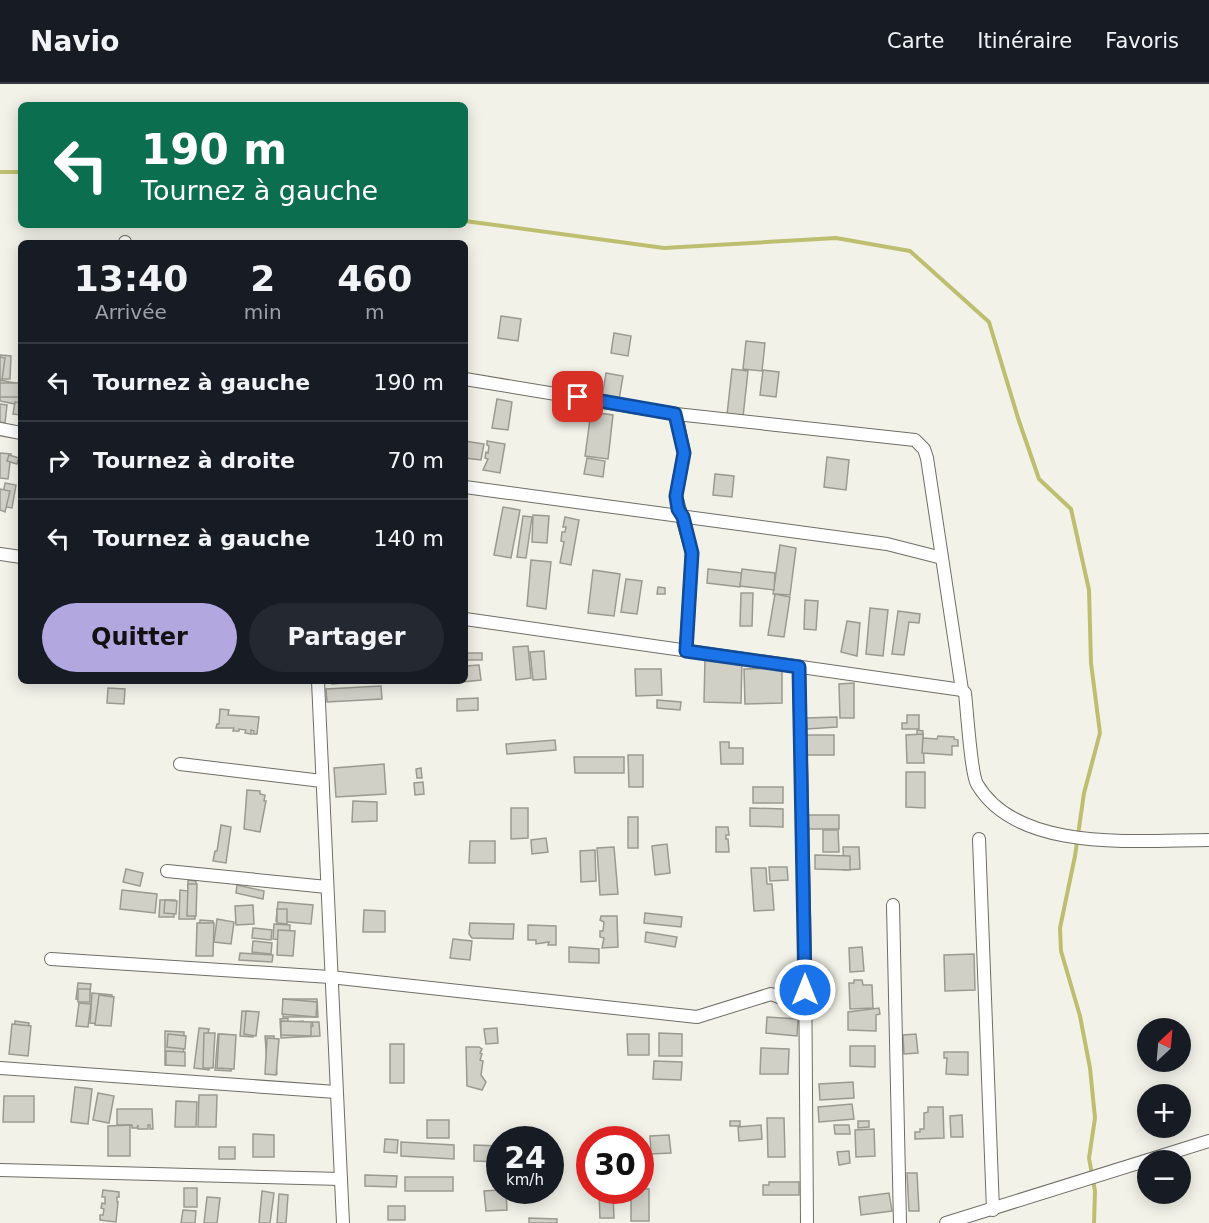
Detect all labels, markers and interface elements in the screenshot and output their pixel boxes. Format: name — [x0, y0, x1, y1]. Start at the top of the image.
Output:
text: Navio — [30, 25, 119, 58]
text: Carte — [887, 29, 944, 53]
text: Itinéraire — [977, 29, 1072, 53]
text: Favoris — [1105, 29, 1179, 53]
text: 190 m — [141, 125, 287, 174]
icon: left — [42, 126, 120, 204]
text: Tournez à gauche — [141, 175, 378, 206]
text: 13:40 — [74, 258, 188, 299]
text: 2 — [250, 258, 275, 299]
text: 460 — [337, 258, 412, 299]
text: Arrivée — [95, 300, 167, 324]
text: min — [244, 300, 282, 324]
text: m — [365, 300, 385, 324]
icon: left — [42, 366, 75, 399]
text: Tournez à gauche — [93, 370, 310, 395]
text: 190 m — [374, 370, 444, 395]
pin — [552, 371, 603, 422]
icon: arrive — [561, 380, 594, 413]
icon: right — [42, 444, 75, 477]
text: Tournez à droite — [93, 448, 295, 473]
text: 70 m — [388, 448, 444, 473]
icon: left — [42, 522, 75, 555]
text: Tournez à gauche — [93, 526, 310, 551]
text: 140 m — [374, 526, 444, 551]
button: Quitter — [42, 603, 237, 672]
button: Partager — [249, 603, 444, 672]
position arrow — [773, 958, 837, 1022]
north arrow — [1137, 1018, 1191, 1072]
map controls — [1137, 1018, 1191, 1204]
button: + — [1137, 1084, 1191, 1138]
speed limit sign: 30 — [576, 1126, 654, 1204]
text: 24 — [504, 1140, 546, 1175]
button: − — [1137, 1150, 1191, 1204]
text: km/h — [506, 1171, 544, 1189]

